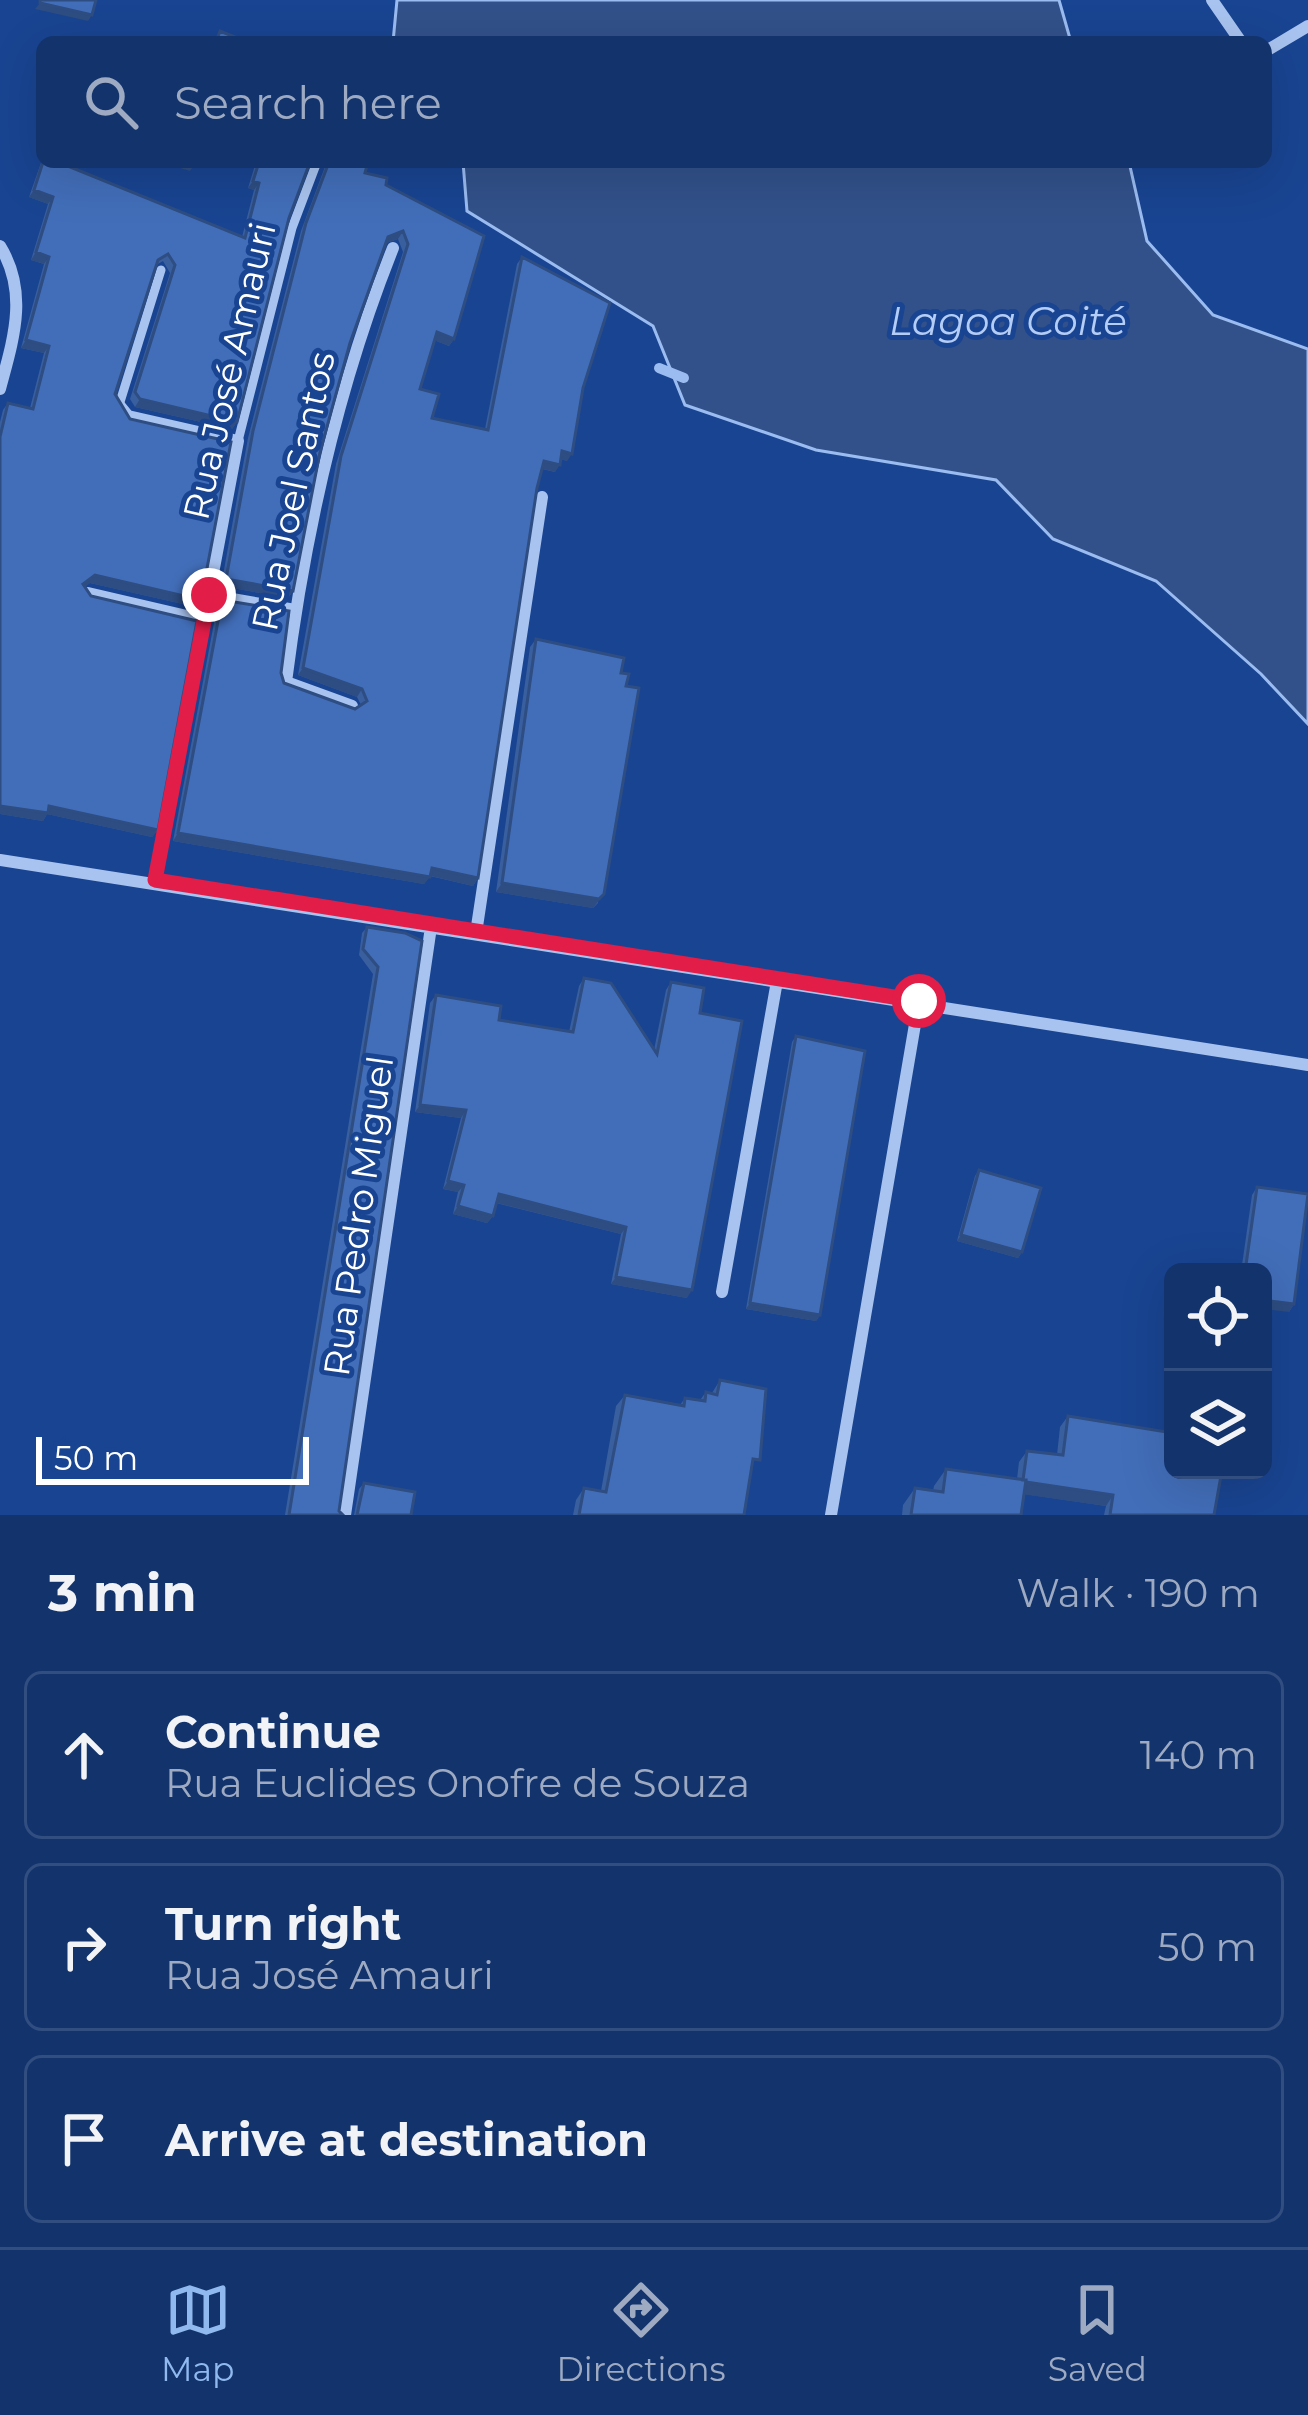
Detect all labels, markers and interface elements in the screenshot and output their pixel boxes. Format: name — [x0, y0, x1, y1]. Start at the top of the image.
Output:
search box — [36, 36, 1272, 168]
icon: search — [78, 69, 144, 135]
text: Search here — [174, 75, 442, 130]
street label: Rua José Amauri — [173, 218, 285, 524]
water label: Lagoa Coité — [889, 297, 1127, 345]
street label: Rua Joel Santos — [242, 347, 344, 635]
route end — [182, 568, 236, 622]
route start — [892, 974, 946, 1028]
street label: Rua Pedro Miguel — [314, 1053, 402, 1379]
map controls — [1164, 1263, 1272, 1479]
button: locate — [1164, 1263, 1272, 1371]
button: layers — [1164, 1371, 1272, 1479]
scale bar — [36, 1431, 309, 1484]
text: 50 m — [54, 1438, 138, 1478]
text: 3 min — [48, 1562, 197, 1624]
text: Walk · 190 m — [1016, 1569, 1260, 1617]
text: Continue — [165, 1704, 381, 1759]
icon: ahead — [51, 1722, 117, 1788]
text: 140 m — [1140, 1731, 1257, 1779]
text: Rua Euclides Onofre de Souza — [165, 1759, 750, 1807]
text: Turn right — [165, 1896, 401, 1951]
icon: right — [51, 1914, 117, 1980]
text: 50 m — [1158, 1923, 1257, 1971]
text: Rua José Amauri — [165, 1951, 494, 1999]
icon: arrive — [51, 2106, 117, 2172]
text: Arrive at destination — [165, 2112, 648, 2167]
tab: Map — [161, 2277, 234, 2389]
tab: Directions — [557, 2277, 726, 2389]
tab: Saved — [1048, 2277, 1147, 2389]

